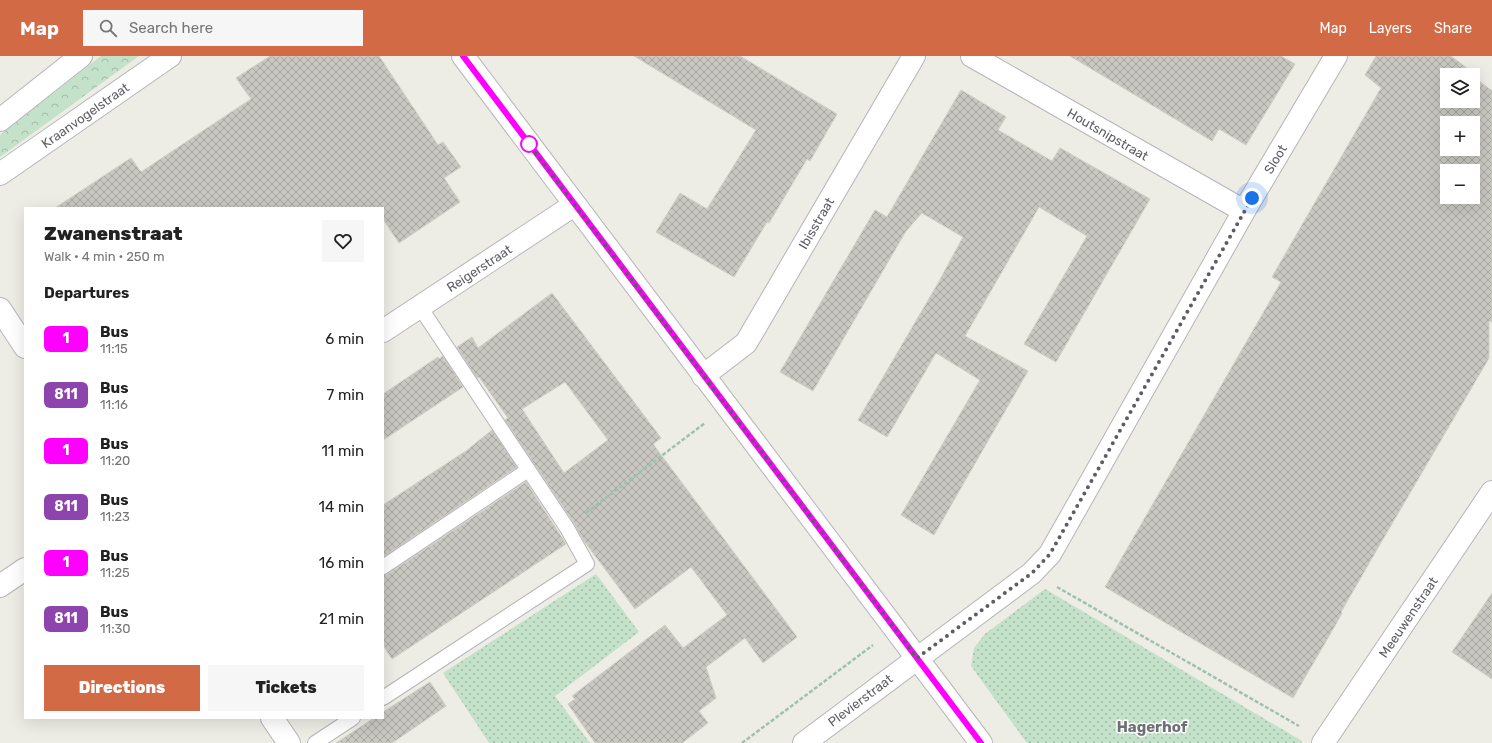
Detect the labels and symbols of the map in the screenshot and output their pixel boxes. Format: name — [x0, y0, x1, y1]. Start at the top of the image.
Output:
street label: Kraanvogelstraat — [39, 80, 132, 152]
street label: Houtsnipstraat — [1065, 105, 1151, 164]
unlabelled marker — [520, 135, 538, 153]
street label: Sloot — [1261, 142, 1290, 176]
your location — [1242, 188, 1262, 208]
street label: Ibisstraat — [796, 195, 837, 252]
street label: Reigerstraat — [444, 242, 515, 296]
street label: Meeuwenstraat — [1376, 574, 1441, 660]
street label: Plevierstraat — [825, 671, 896, 730]
district label: Hagerhof — [1117, 718, 1188, 736]

